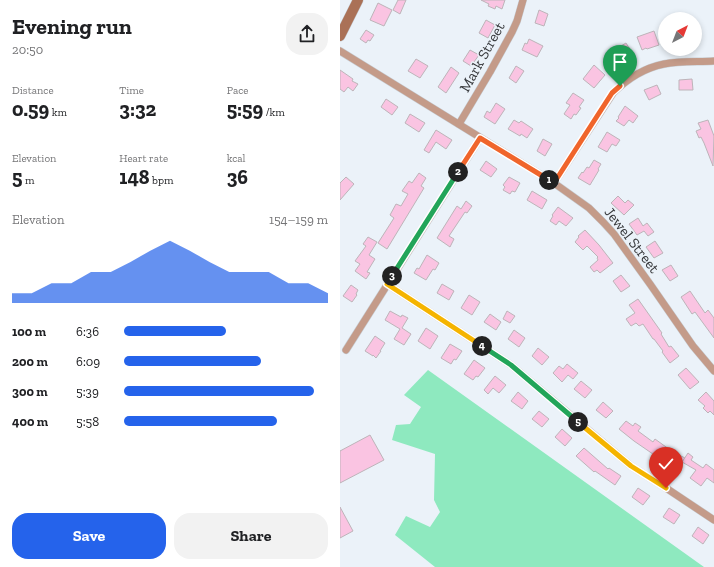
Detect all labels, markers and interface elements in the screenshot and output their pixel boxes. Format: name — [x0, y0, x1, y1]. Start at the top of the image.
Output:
north arrow — [658, 12, 702, 56]
map controls — [658, 12, 702, 56]
text: Evening run — [12, 13, 132, 40]
button: share — [286, 13, 328, 55]
street label: Mark Street — [455, 18, 509, 95]
text: 20:50 — [12, 42, 43, 57]
pin — [603, 45, 637, 86]
icon: arrive — [609, 51, 631, 73]
text: Distance — [12, 84, 54, 97]
text: Time — [119, 84, 144, 97]
text: Pace — [227, 84, 248, 97]
text: 0.59 — [12, 97, 49, 121]
text: 3:32 — [119, 97, 156, 121]
text: 5:59 — [227, 97, 263, 121]
text: km — [49, 106, 67, 119]
text: /km — [263, 106, 285, 119]
text: Elevation — [12, 152, 56, 165]
text: Heart rate — [119, 152, 168, 165]
text: kcal — [227, 152, 246, 165]
pin: 2 — [448, 162, 468, 182]
text: 5 — [12, 165, 22, 189]
text: 148 — [119, 165, 150, 189]
text: 36 — [227, 165, 248, 189]
text: 2 — [455, 165, 461, 178]
pin: 1 — [539, 170, 559, 190]
text: 1 — [547, 173, 551, 186]
text: m — [22, 174, 34, 187]
text: bpm — [150, 174, 174, 187]
street label: Jewel Street — [601, 203, 664, 277]
text: Elevation — [12, 212, 64, 227]
text: 154–159 m — [269, 212, 328, 227]
pin: 3 — [382, 266, 402, 286]
text: 3 — [389, 269, 395, 282]
text: 100 m — [12, 324, 46, 339]
text: 6:36 — [76, 324, 99, 339]
pin: 4 — [472, 336, 492, 356]
text: 4 — [479, 339, 485, 352]
text: 200 m — [12, 354, 48, 369]
text: 6:09 — [76, 354, 100, 369]
text: 300 m — [12, 384, 48, 399]
text: 5:39 — [76, 384, 99, 399]
pin: 5 — [568, 412, 588, 432]
text: 400 m — [12, 414, 48, 429]
text: 5:58 — [76, 414, 99, 429]
text: 5 — [575, 415, 581, 428]
pin — [649, 447, 683, 488]
icon: check — [655, 453, 677, 475]
button: Save — [12, 513, 166, 559]
button: Share — [174, 513, 328, 559]

